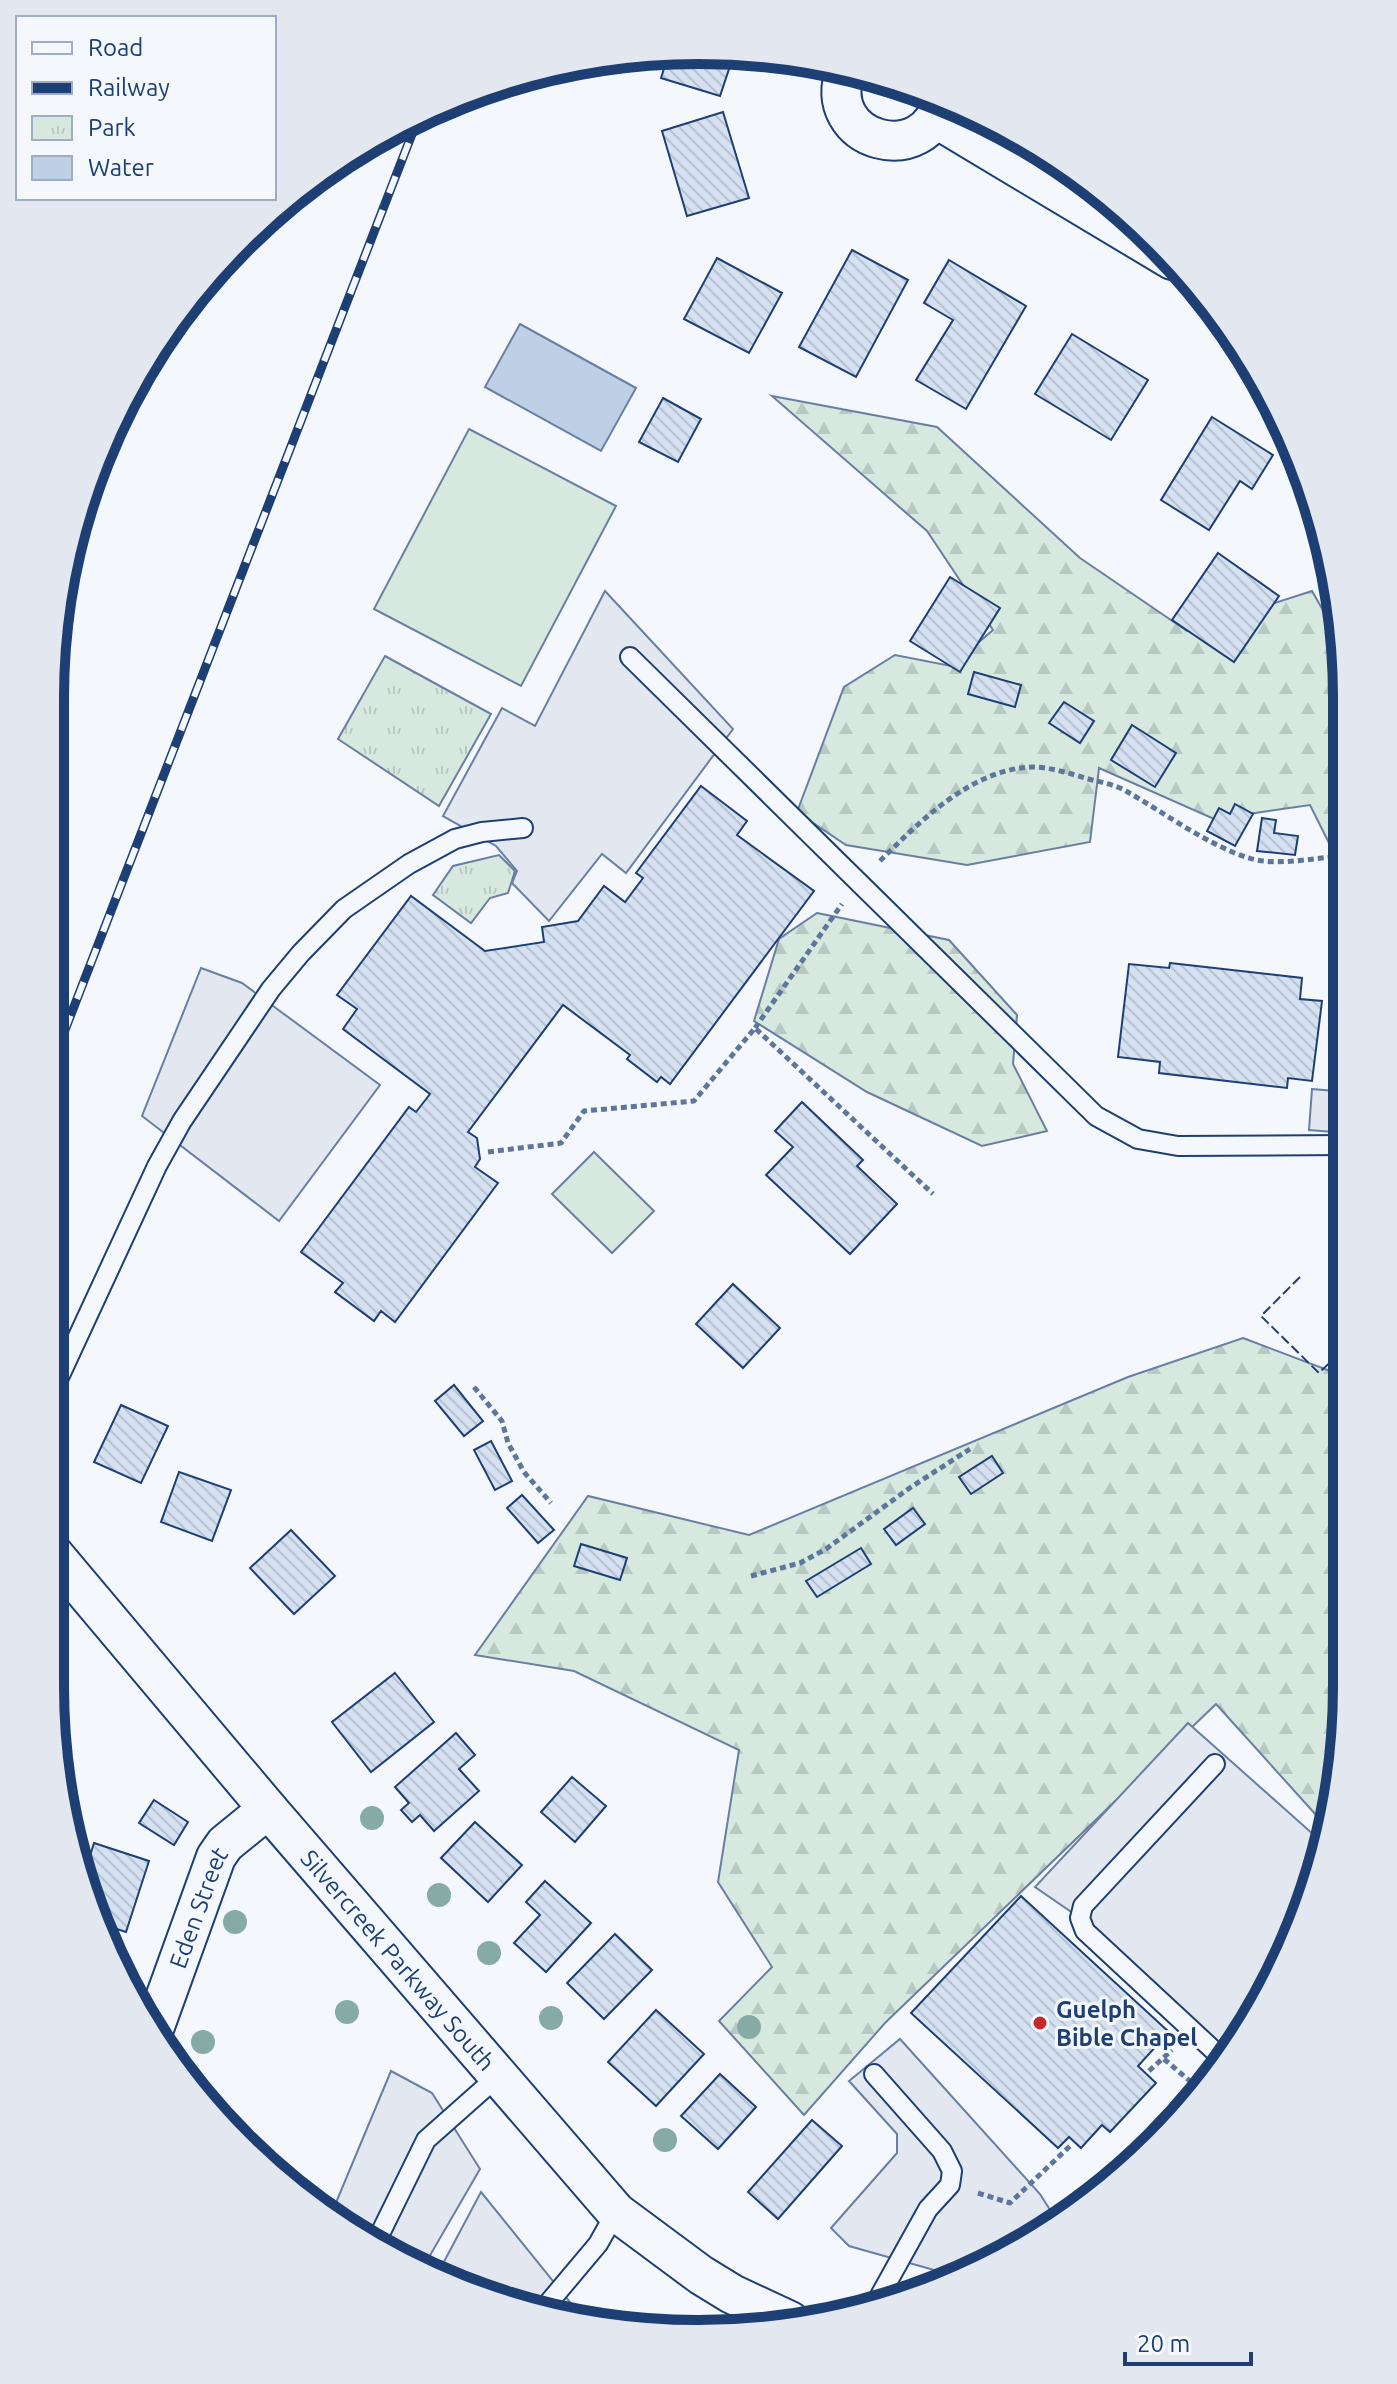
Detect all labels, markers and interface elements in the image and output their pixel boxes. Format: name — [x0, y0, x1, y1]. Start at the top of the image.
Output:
legend — [16, 16, 276, 200]
text: Road — [88, 34, 143, 61]
text: Railway — [88, 74, 170, 101]
text: Park — [88, 114, 136, 141]
text: Water — [88, 154, 154, 181]
street label: Eden Street — [164, 1841, 233, 1972]
street label: Silvercreek Parkway South — [296, 1844, 501, 2076]
place label: Guelph Bible Chapel — [1056, 1996, 1198, 2051]
marker: Guelph Bible Chapel — [1031, 2014, 1049, 2032]
scale bar — [1125, 2316, 1251, 2366]
text: 20 m — [1137, 2330, 1190, 2357]

